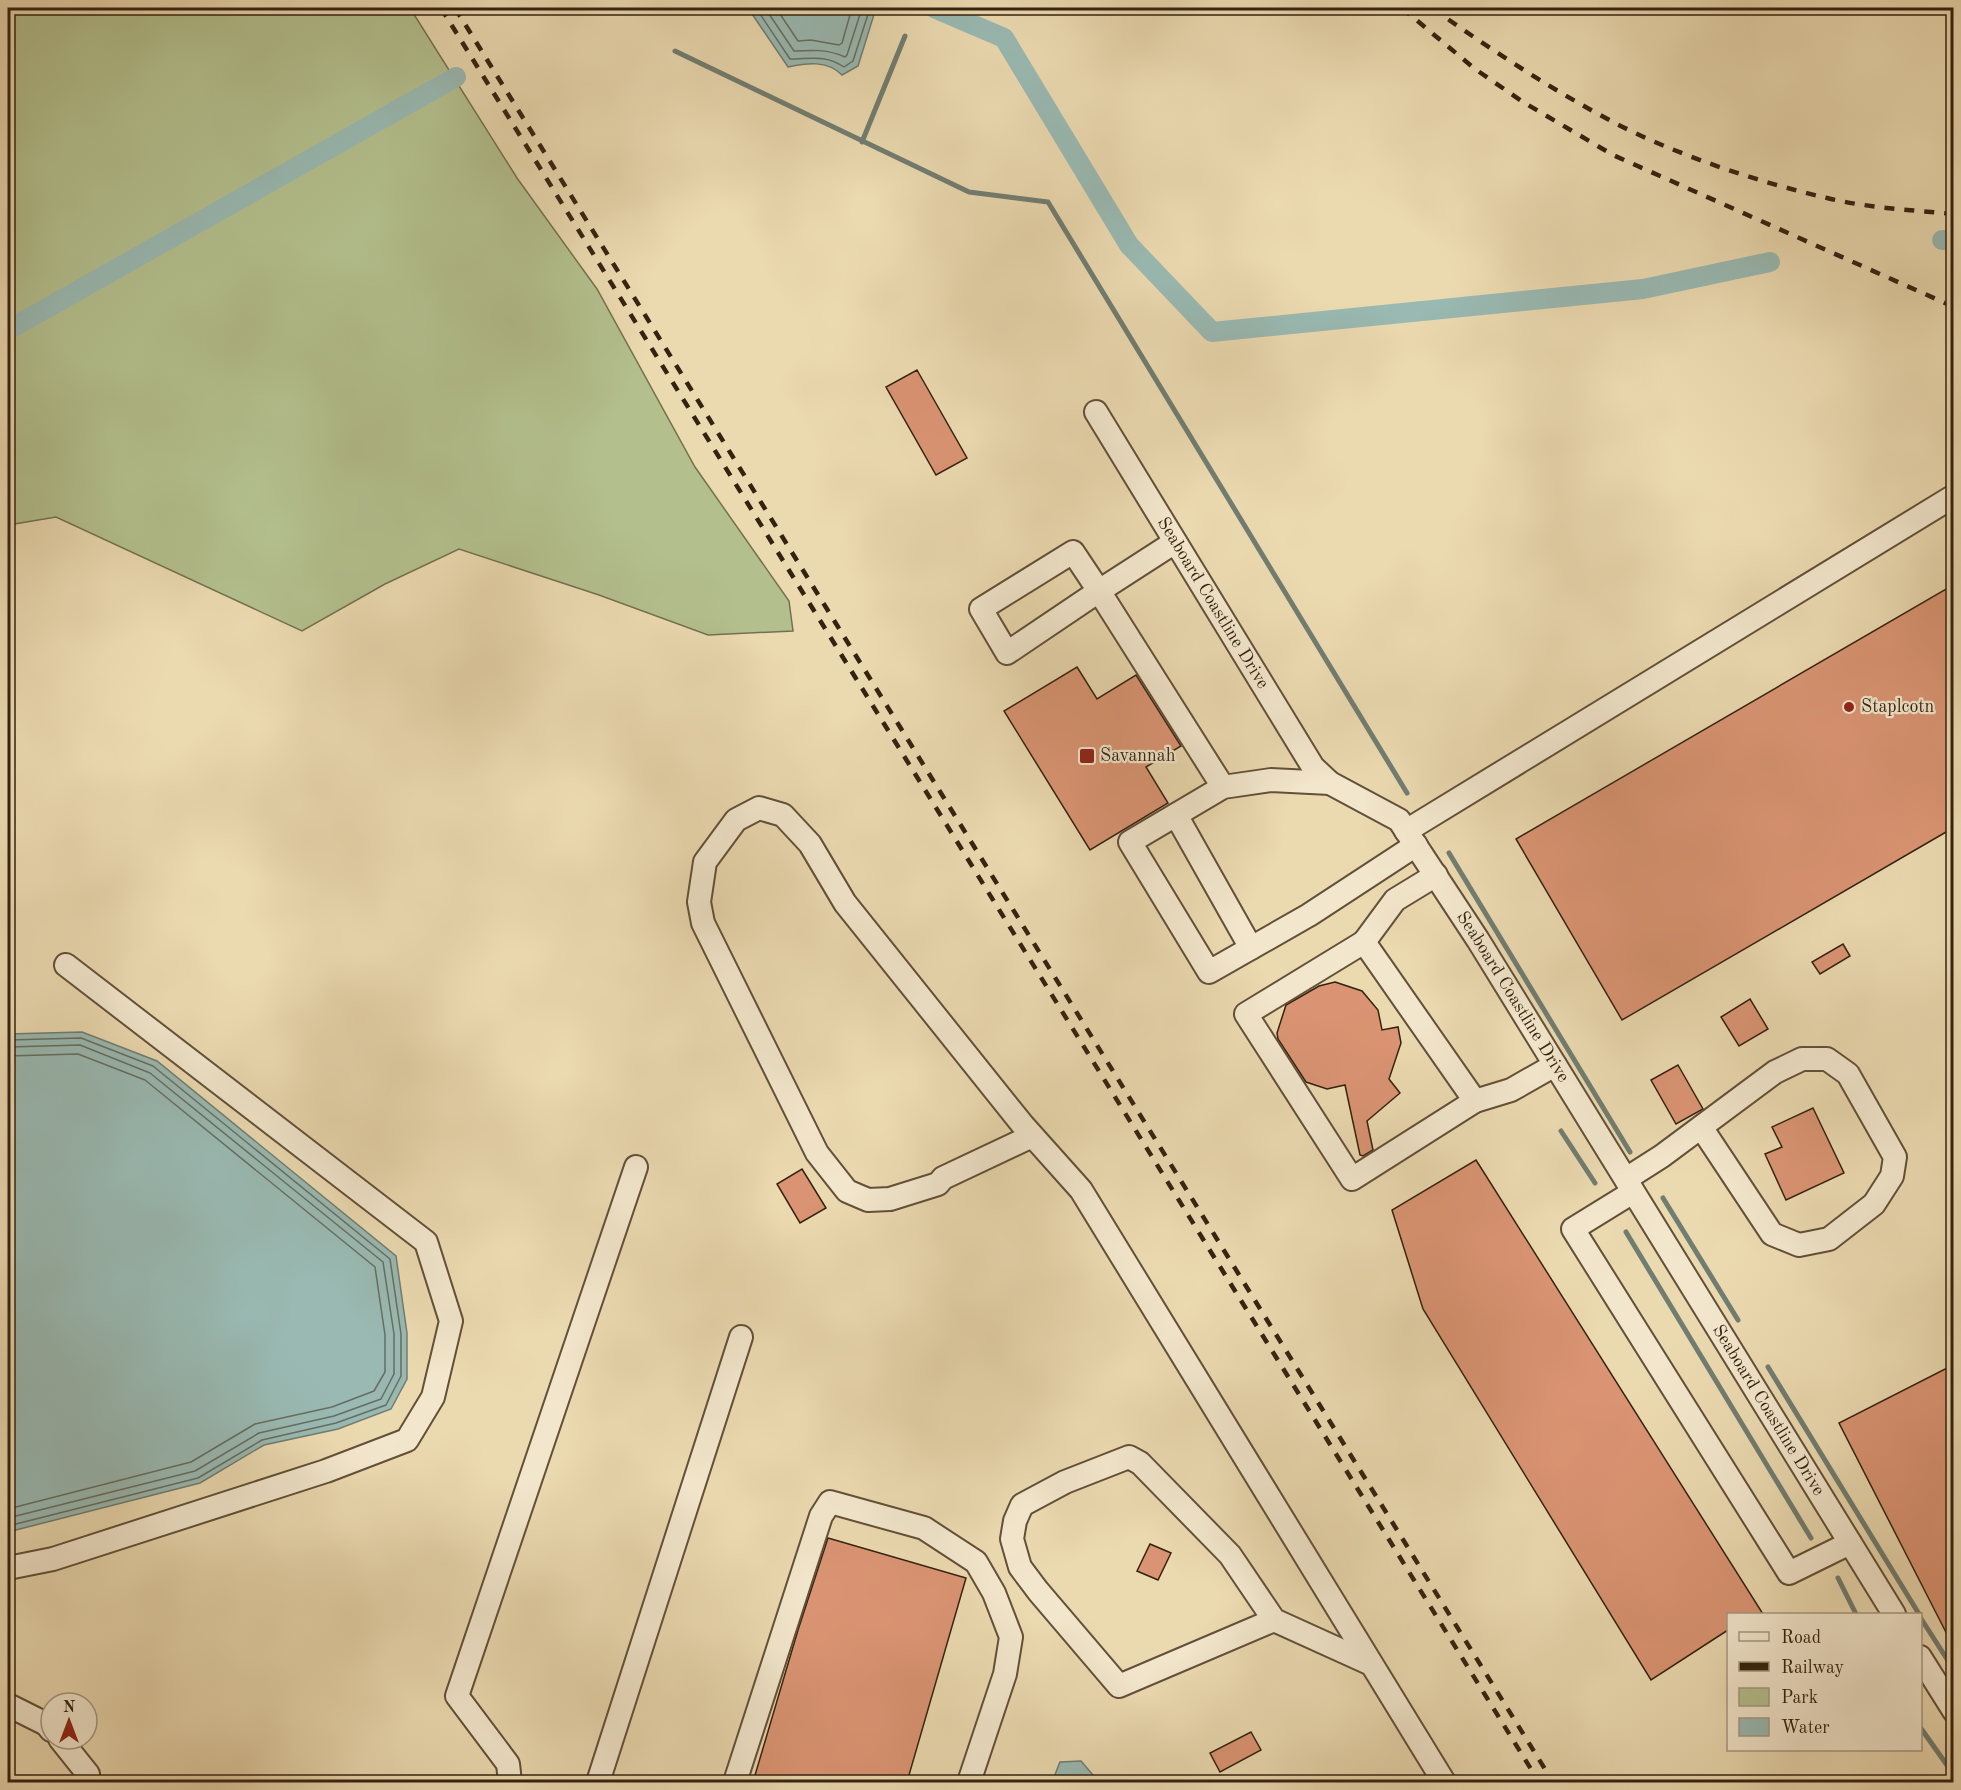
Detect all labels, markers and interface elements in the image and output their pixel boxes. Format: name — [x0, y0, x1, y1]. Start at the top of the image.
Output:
street label: Seaboard Coastline Drive — [1154, 514, 1272, 692]
place label: Staplcotn — [1861, 698, 1935, 716]
marker: Staplcotn — [1842, 700, 1856, 714]
marker: Savannah — [1078, 747, 1096, 765]
place label: Savannah — [1100, 747, 1176, 765]
street label: Seaboard Coastline Drive — [1453, 908, 1572, 1085]
street label: Seaboard Coastline Drive — [1709, 1322, 1828, 1499]
legend — [1727, 1613, 1922, 1751]
text: Road — [1781, 1629, 1821, 1647]
text: Railway — [1781, 1659, 1844, 1677]
text: Park — [1781, 1689, 1818, 1707]
north arrow — [39, 1691, 99, 1751]
text: N — [63, 1700, 76, 1716]
text: Water — [1781, 1719, 1830, 1737]

